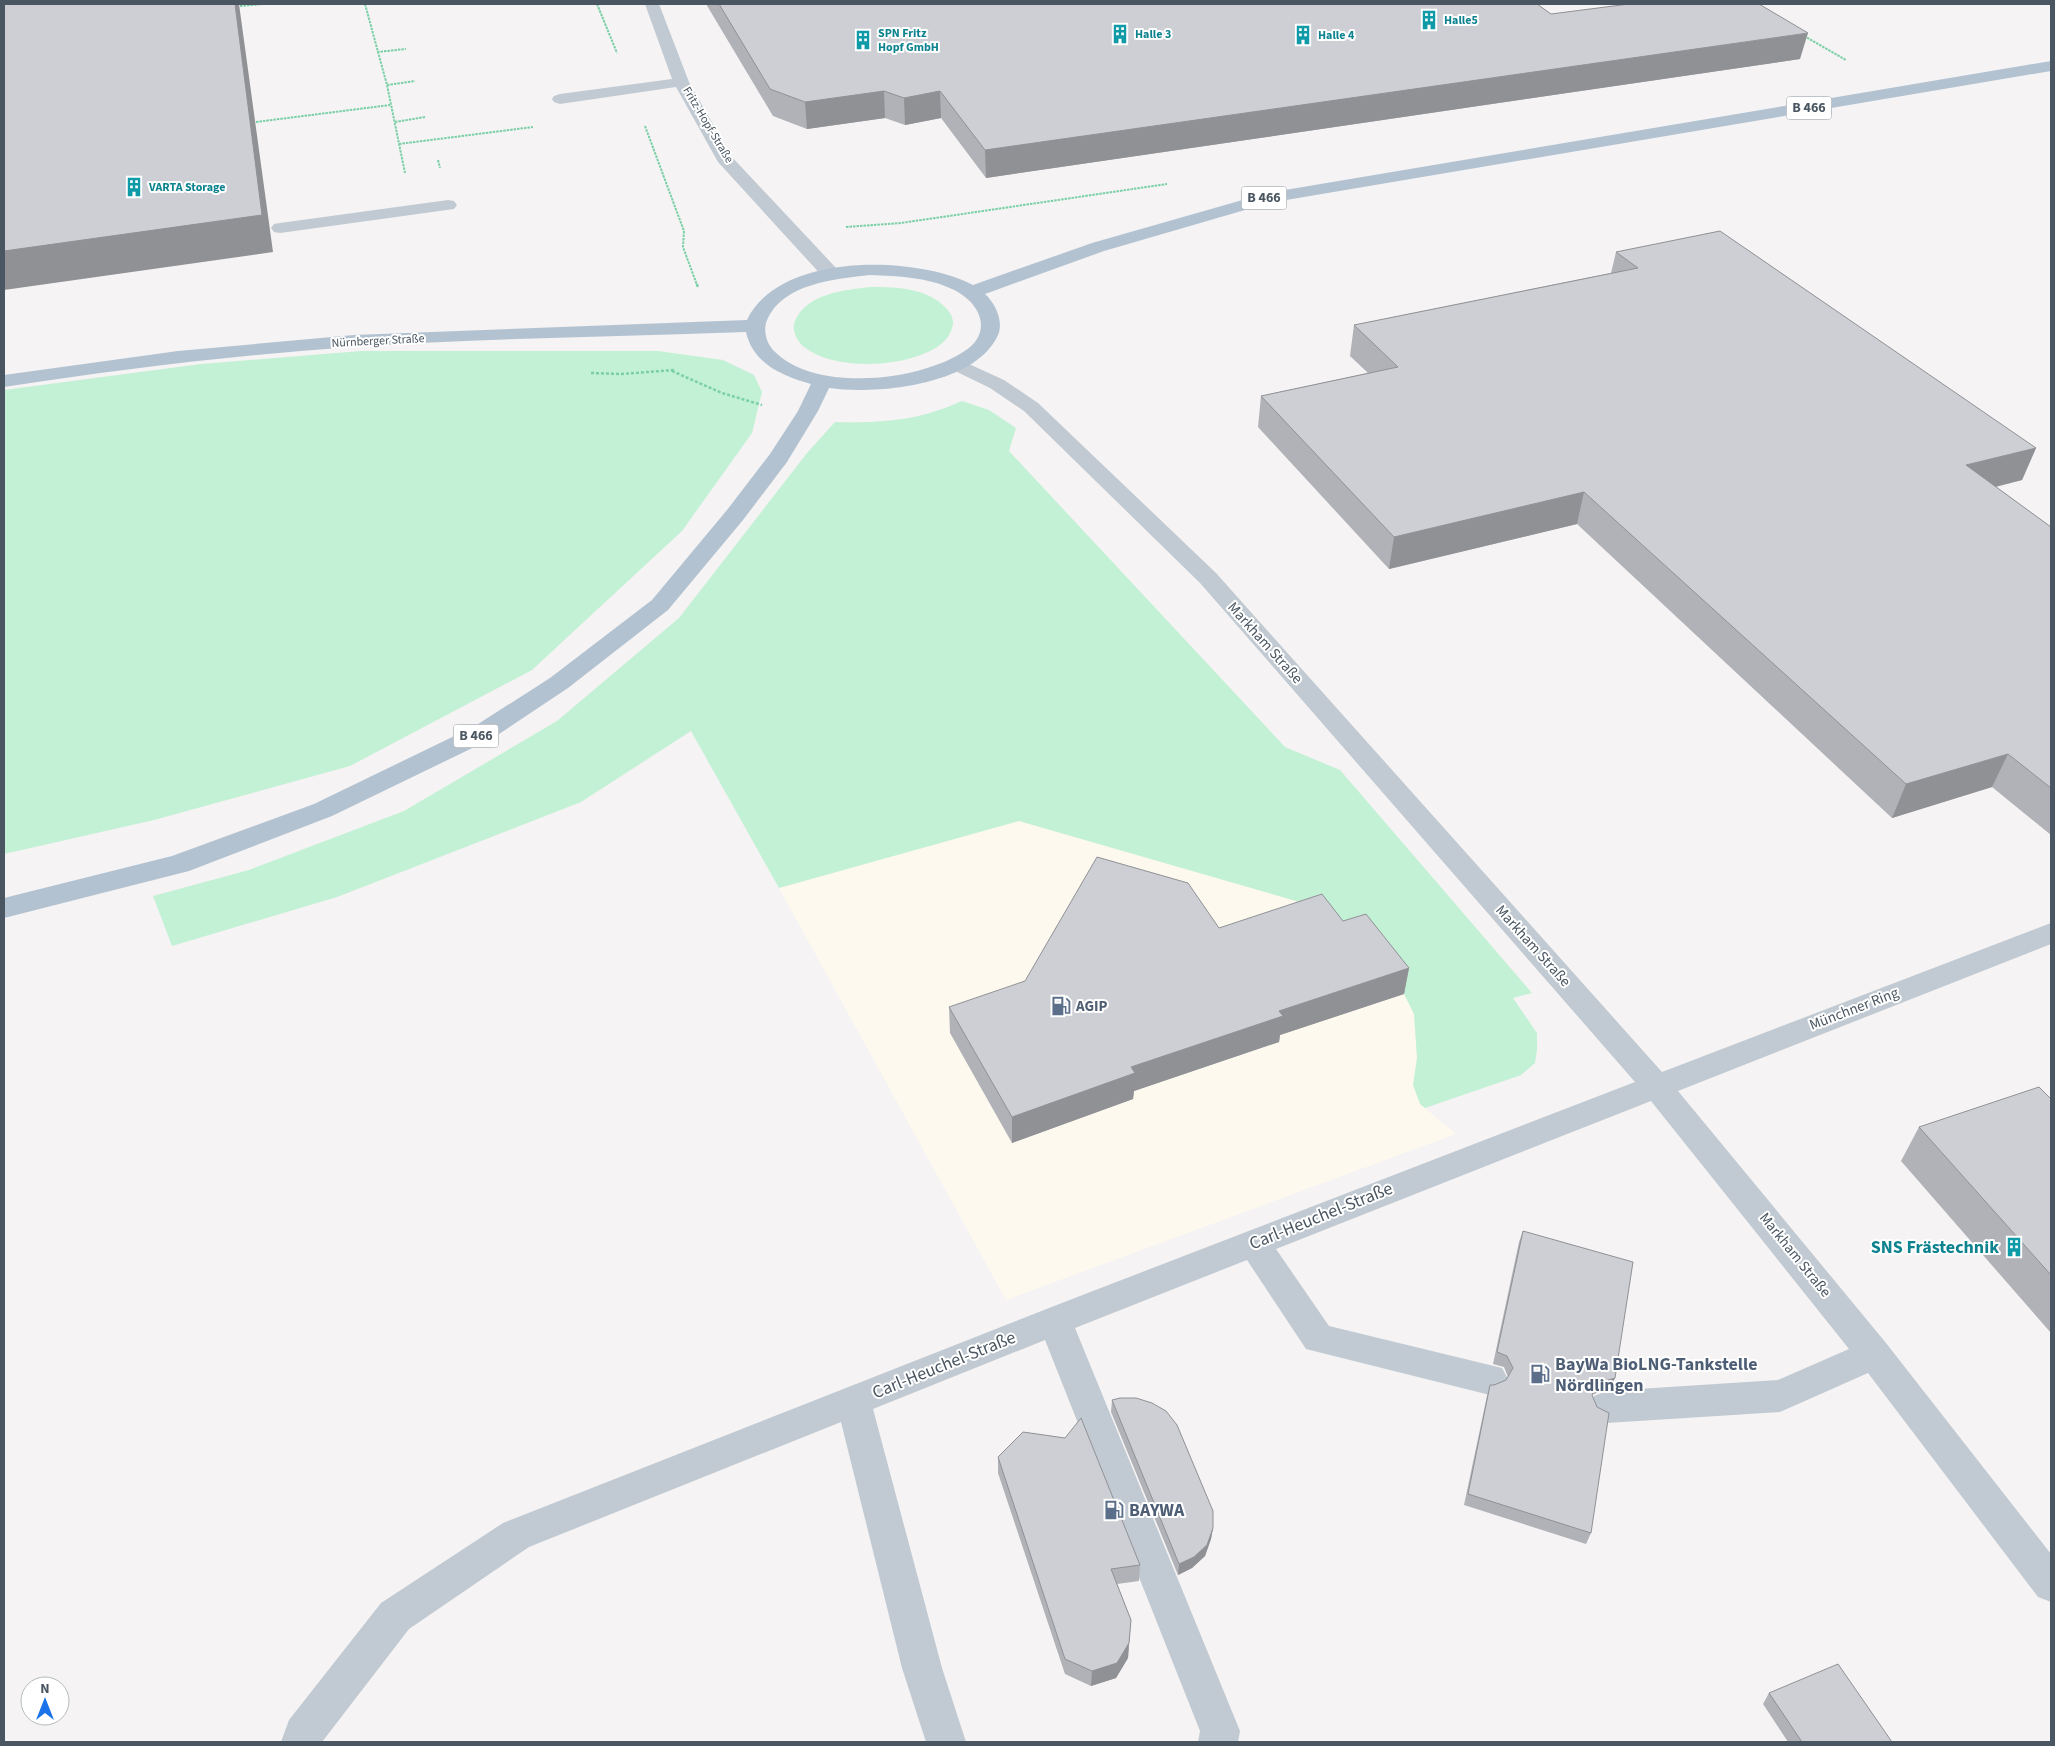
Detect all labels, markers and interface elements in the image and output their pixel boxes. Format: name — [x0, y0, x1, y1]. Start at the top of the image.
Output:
building icon: Halle5 — [1418, 9, 1440, 31]
place label: Halle5 — [1444, 12, 1478, 29]
building icon: Halle 3 — [1109, 23, 1131, 45]
building icon: Halle 4 — [1292, 24, 1314, 46]
place label: SPN Fritz Hopf GmbH — [878, 25, 939, 56]
place label: Halle 3 — [1135, 26, 1171, 43]
place label: Halle 4 — [1318, 27, 1355, 44]
building icon: SPN Fritz Hopf GmbH — [852, 29, 874, 51]
street label: Fritz-Hopf-Straße — [678, 84, 738, 166]
road number: B 466 — [1786, 96, 1832, 120]
building icon: VARTA Storage — [123, 176, 145, 198]
place label: VARTA Storage — [148, 179, 225, 196]
road number: B 466 — [1242, 187, 1286, 210]
street label: Nürnberger Straße — [331, 330, 425, 352]
street label: Markham Straße — [1223, 598, 1307, 688]
road number: B 466 — [454, 724, 498, 748]
street label: Markham Straße — [1491, 901, 1575, 991]
street label: Münchner Ring — [1806, 982, 1902, 1036]
fuel station icon: AGIP — [1050, 995, 1072, 1017]
place label: AGIP — [1075, 996, 1108, 1017]
street label: Carl-Heuchel-Straße — [1246, 1176, 1396, 1256]
street label: Markham Straße — [1754, 1208, 1836, 1302]
place label: SNS Frästechnik — [1871, 1235, 1999, 1260]
building icon: SNS Frästechnik — [2003, 1236, 2025, 1258]
street label: Carl-Heuchel-Straße — [869, 1325, 1019, 1405]
place label: BayWa BioLNG-Tankstelle Nördlingen — [1555, 1352, 1757, 1398]
fuel station icon: BayWa BioLNG-Tankstelle Nördlingen — [1529, 1363, 1551, 1385]
place label: BAYWA — [1129, 1498, 1185, 1523]
fuel station icon: BAYWA — [1103, 1499, 1125, 1521]
north arrow — [20, 1676, 70, 1726]
text: N — [40, 1679, 50, 1699]

